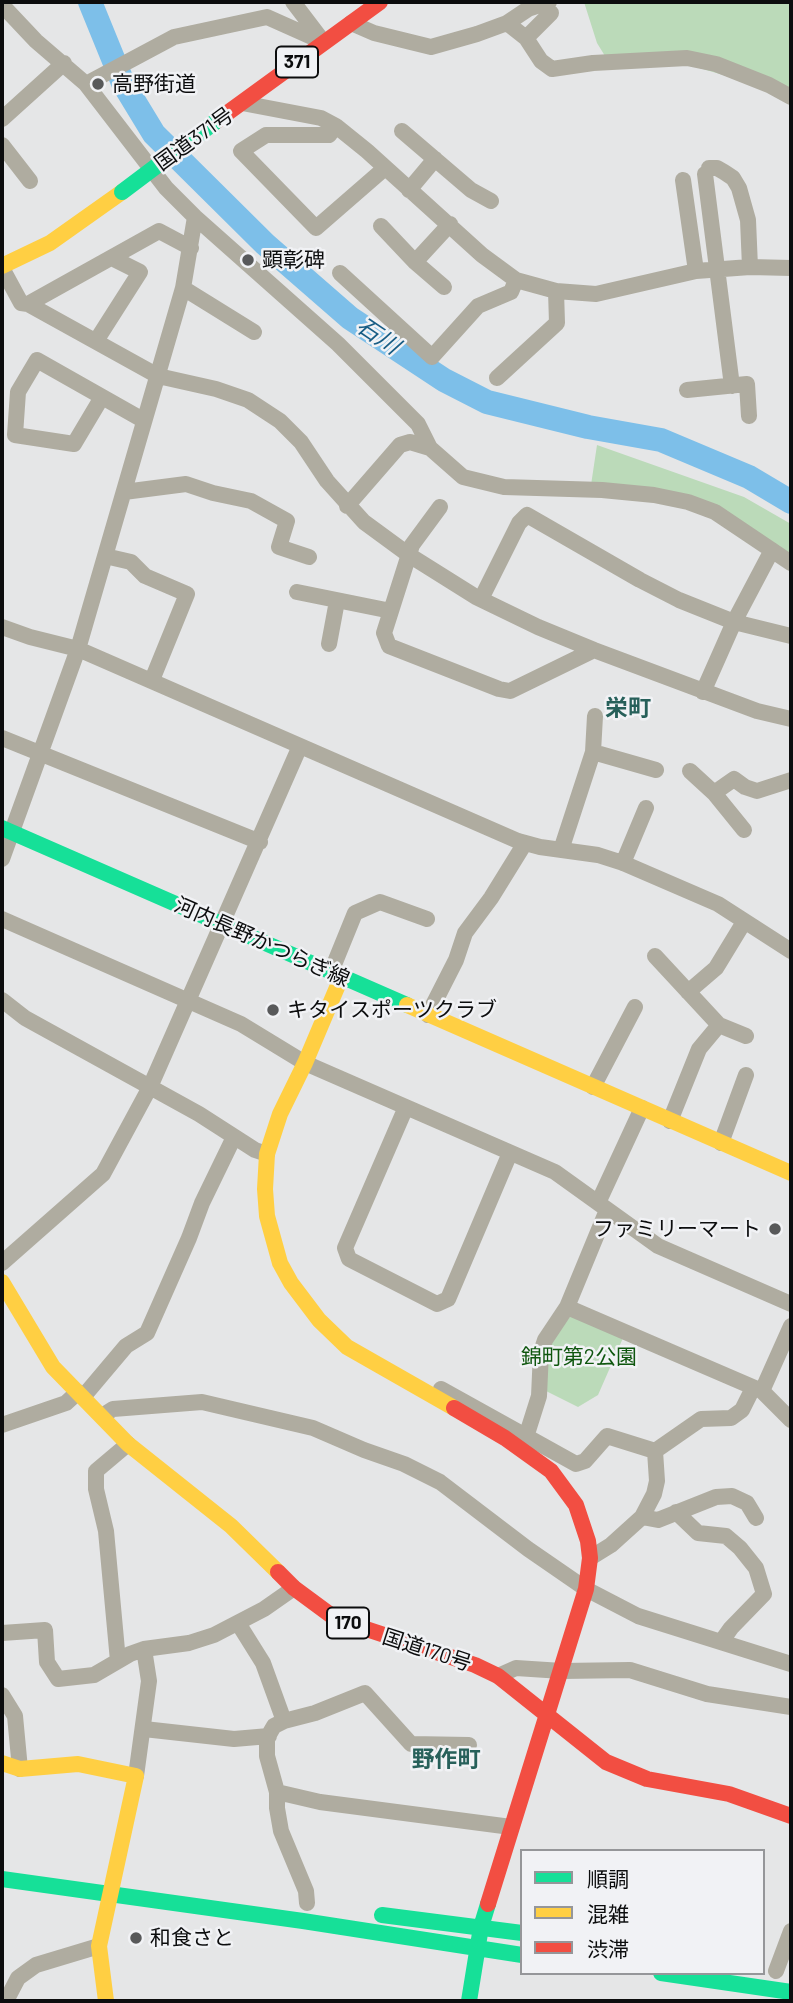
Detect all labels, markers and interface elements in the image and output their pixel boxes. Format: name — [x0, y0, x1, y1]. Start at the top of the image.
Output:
road number: 371 — [276, 46, 318, 78]
place label: 高野街道 — [112, 71, 196, 97]
marker: 高野街道 — [90, 76, 106, 92]
street label: 国道371号 — [150, 102, 238, 176]
place label: 顕彰碑 — [262, 247, 325, 273]
marker: 顕彰碑 — [240, 252, 256, 268]
water label: 石川 — [351, 312, 405, 360]
district label: 栄町 — [605, 694, 651, 722]
street label: 河内長野かつらぎ線 — [171, 892, 353, 992]
place label: キタイスポーツクラブ — [287, 997, 497, 1023]
marker: キタイスポーツクラブ — [265, 1002, 281, 1018]
place label: ファミリーマート — [593, 1216, 761, 1242]
marker: ファミリーマート — [767, 1221, 783, 1237]
park label: 錦町第2公園 — [521, 1344, 637, 1370]
road number: 170 — [327, 1608, 369, 1638]
street label: 国道170号 — [379, 1624, 475, 1676]
district label: 野作町 — [412, 1745, 480, 1773]
legend — [520, 1849, 765, 1975]
text: 順調 — [587, 1866, 629, 1891]
text: 混雑 — [587, 1901, 629, 1926]
place label: 和食さと — [150, 1925, 234, 1951]
marker: 和食さと — [128, 1930, 144, 1946]
text: 渋滞 — [587, 1936, 629, 1961]

